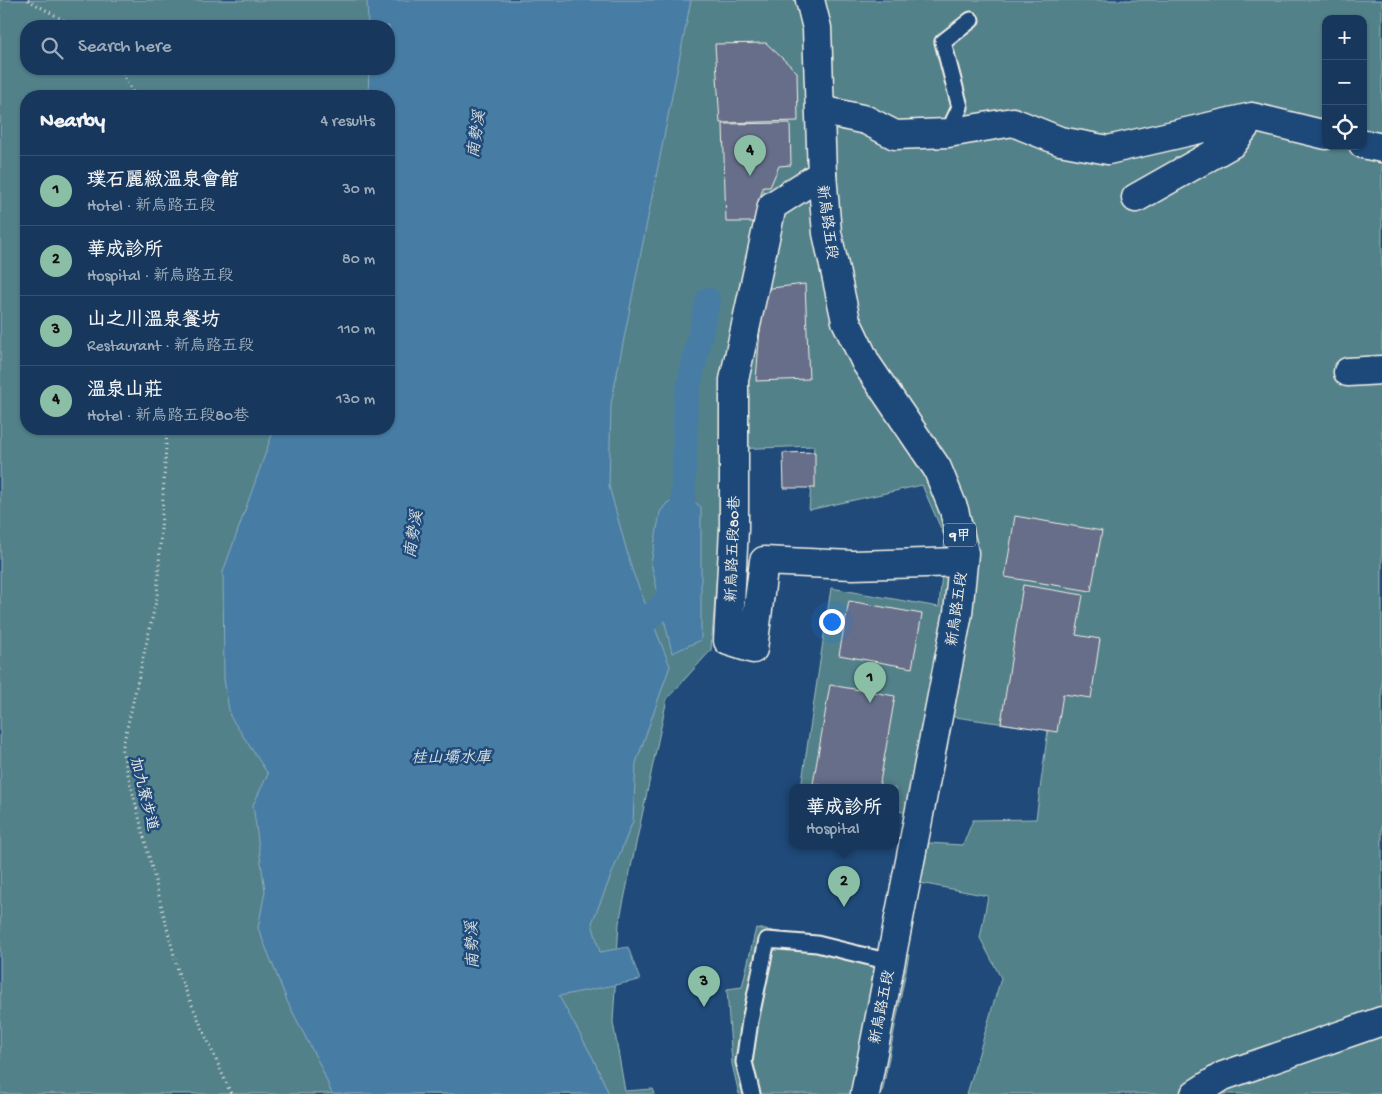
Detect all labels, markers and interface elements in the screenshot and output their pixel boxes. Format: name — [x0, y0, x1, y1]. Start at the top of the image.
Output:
map controls — [1322, 15, 1367, 150]
button: + — [1322, 15, 1367, 60]
search box — [20, 20, 395, 75]
icon: search — [38, 34, 66, 62]
text: Search here — [78, 36, 172, 59]
button: − — [1322, 60, 1367, 105]
button: locate — [1322, 105, 1367, 150]
water label: 南勢溪 — [464, 108, 491, 160]
text: Nearby — [40, 110, 105, 135]
text: 4 results — [320, 113, 375, 132]
pin: 4 — [734, 135, 766, 176]
text: 璞石麗緻溫泉會館 — [87, 170, 239, 193]
text: 1 — [53, 181, 59, 200]
text: 30 m — [342, 181, 375, 200]
street label: 新烏路五段 — [812, 184, 840, 261]
text: Hotel · 新烏路五段 — [87, 198, 215, 217]
text: 華成診所 — [87, 240, 163, 263]
text: 2 — [52, 251, 60, 270]
text: 80 m — [342, 251, 375, 270]
text: Hospital · 新烏路五段 — [87, 268, 233, 287]
text: 山之川溫泉餐坊 — [87, 310, 220, 333]
text: 3 — [52, 321, 60, 340]
text: 110 m — [338, 321, 375, 340]
text: Restaurant · 新烏路五段 — [87, 338, 254, 357]
text: 溫泉山莊 — [87, 380, 163, 403]
text: 4 — [52, 391, 60, 410]
text: 130 m — [336, 391, 375, 410]
text: Hotel · 新烏路五段80巷 — [87, 408, 249, 427]
street label: 新烏路五段80巷 — [723, 495, 745, 603]
water label: 南勢溪 — [400, 508, 429, 560]
road number: 9甲 — [944, 524, 976, 546]
street label: 新烏路五段 — [944, 571, 972, 648]
your location — [819, 609, 845, 635]
pin: 1 — [854, 662, 886, 703]
water label: 桂山壩水庫 — [411, 748, 493, 769]
street label: 加九寮步道 — [125, 756, 161, 833]
popup — [789, 784, 899, 849]
text: 華成診所 — [806, 798, 882, 821]
text: Hospital — [806, 821, 860, 840]
pin: 2 — [828, 866, 860, 907]
water label: 南勢溪 — [462, 920, 485, 969]
pin: 3 — [688, 966, 720, 1007]
street label: 新烏路五段 — [867, 969, 899, 1046]

